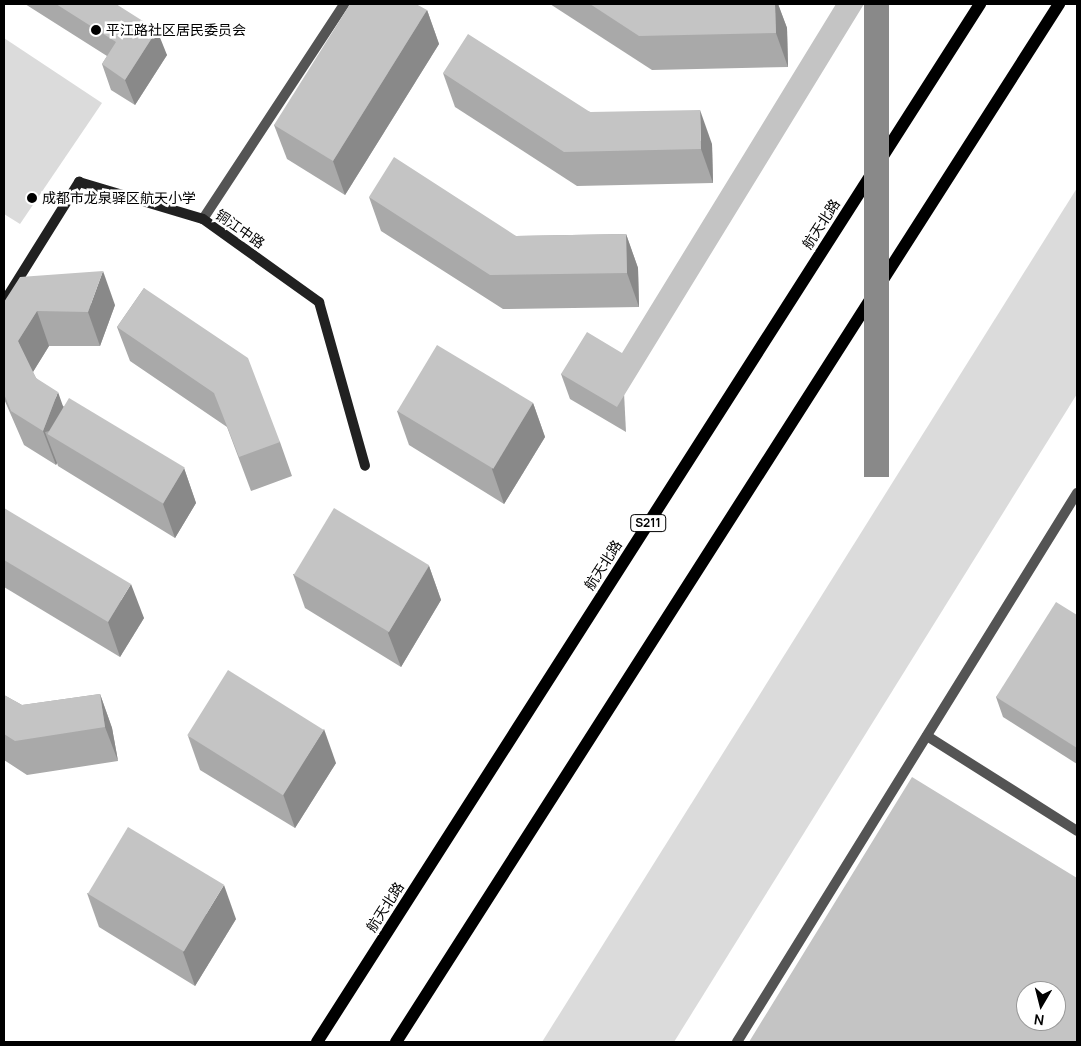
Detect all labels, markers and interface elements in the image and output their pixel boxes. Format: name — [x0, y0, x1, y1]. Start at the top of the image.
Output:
place label: 平江路社区居民委员会 — [106, 22, 246, 38]
marker: 平江路社区居民委员会 — [90, 24, 102, 36]
place label: 成都市龙泉驿区航天小学 — [42, 190, 196, 206]
marker: 成都市龙泉驿区航天小学 — [26, 192, 38, 204]
street label: 航天北路 — [799, 196, 843, 252]
street label: 铜江中路 — [212, 206, 268, 252]
road number: S211 — [629, 514, 667, 532]
street label: 航天北路 — [581, 537, 625, 593]
street label: 航天北路 — [363, 879, 407, 935]
north arrow — [1016, 981, 1066, 1031]
text: N — [1033, 1010, 1045, 1030]

